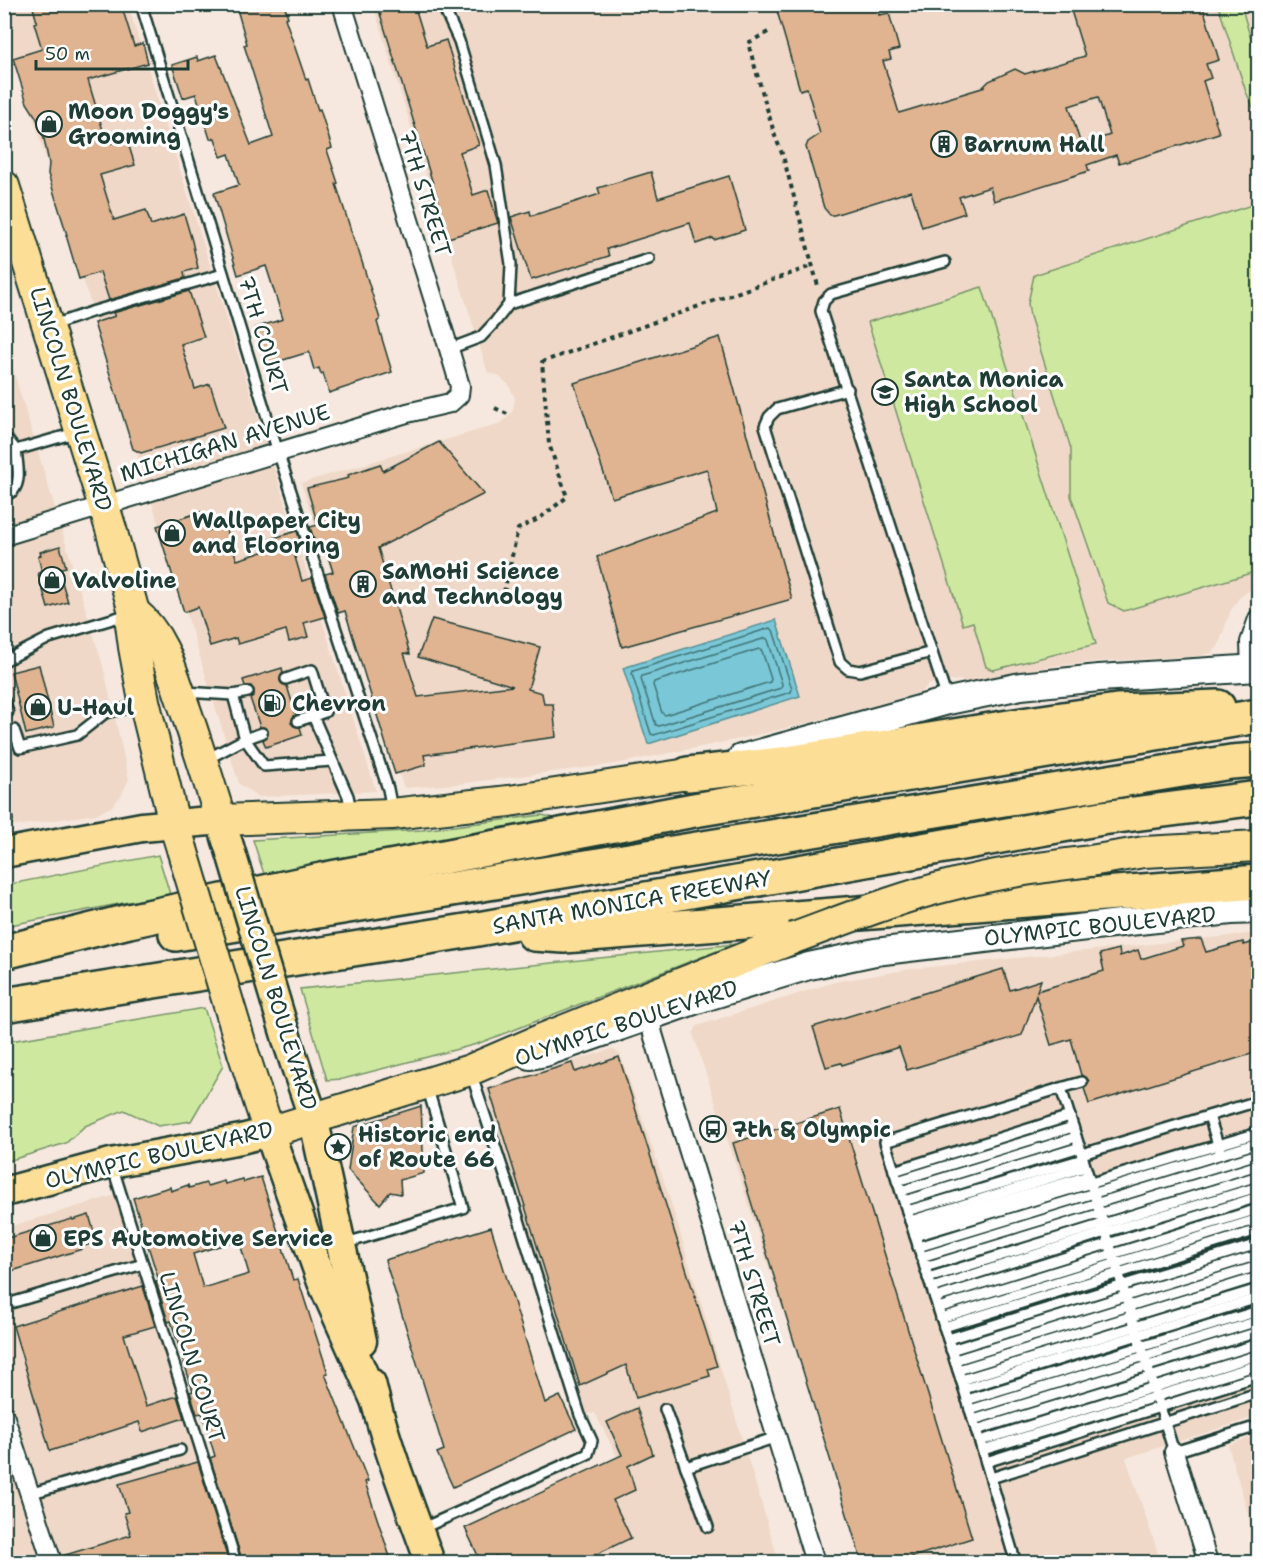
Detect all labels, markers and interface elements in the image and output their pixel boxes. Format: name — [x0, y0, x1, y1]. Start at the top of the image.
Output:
scale bar — [36, 33, 188, 71]
text: 50 m — [45, 42, 90, 66]
place label: Moon Doggy's Grooming — [68, 97, 229, 151]
shop icon: Moon Doggy's Grooming — [34, 109, 64, 139]
street label: 7TH STREET — [392, 126, 458, 260]
building icon: Barnum Hall — [929, 129, 959, 159]
place label: Barnum Hall — [964, 130, 1105, 159]
street label: 7TH COURT — [231, 272, 295, 398]
street label: LINCOLN BOULEVARD — [23, 283, 119, 515]
place label: Santa Monica High School — [904, 365, 1064, 419]
school or university icon: Santa Monica High School — [870, 377, 900, 407]
street label: MICHIGAN AVENUE — [117, 397, 333, 489]
place label: Wallpaper City and Flooring — [192, 506, 361, 560]
shop icon: Wallpaper City and Flooring — [157, 518, 187, 548]
place label: SaMoHi Science and Technology — [382, 557, 563, 611]
shop icon: Valvoline — [37, 565, 67, 595]
place label: Valvoline — [72, 566, 177, 595]
building icon: SaMoHi Science and Technology — [348, 569, 378, 599]
fuel station icon: Chevron — [257, 688, 287, 718]
place label: Chevron — [292, 689, 386, 718]
shop icon: U-Haul — [23, 692, 53, 722]
place label: U-Haul — [57, 693, 134, 722]
street label: SANTA MONICA FREEWAY — [490, 863, 774, 941]
street label: LINCOLN BOULEVARD — [228, 882, 324, 1114]
street label: OLYMPIC BOULEVARD — [983, 899, 1217, 953]
street label: OLYMPIC BOULEVARD — [511, 973, 741, 1073]
bus stop icon: 7th & Olympic — [698, 1114, 728, 1144]
street label: OLYMPIC BOULEVARD — [42, 1115, 276, 1195]
place label: 7th & Olympic — [732, 1115, 891, 1144]
place label: Historic end of Route 66 — [358, 1120, 497, 1174]
place icon: Historic end of Route 66 — [323, 1132, 353, 1162]
street label: 7TH STREET — [721, 1216, 787, 1350]
shop icon: EPS Automotive Service — [28, 1223, 58, 1253]
place label: EPS Automotive Service — [63, 1224, 334, 1253]
street label: LINCOLN COURT — [152, 1268, 232, 1446]

